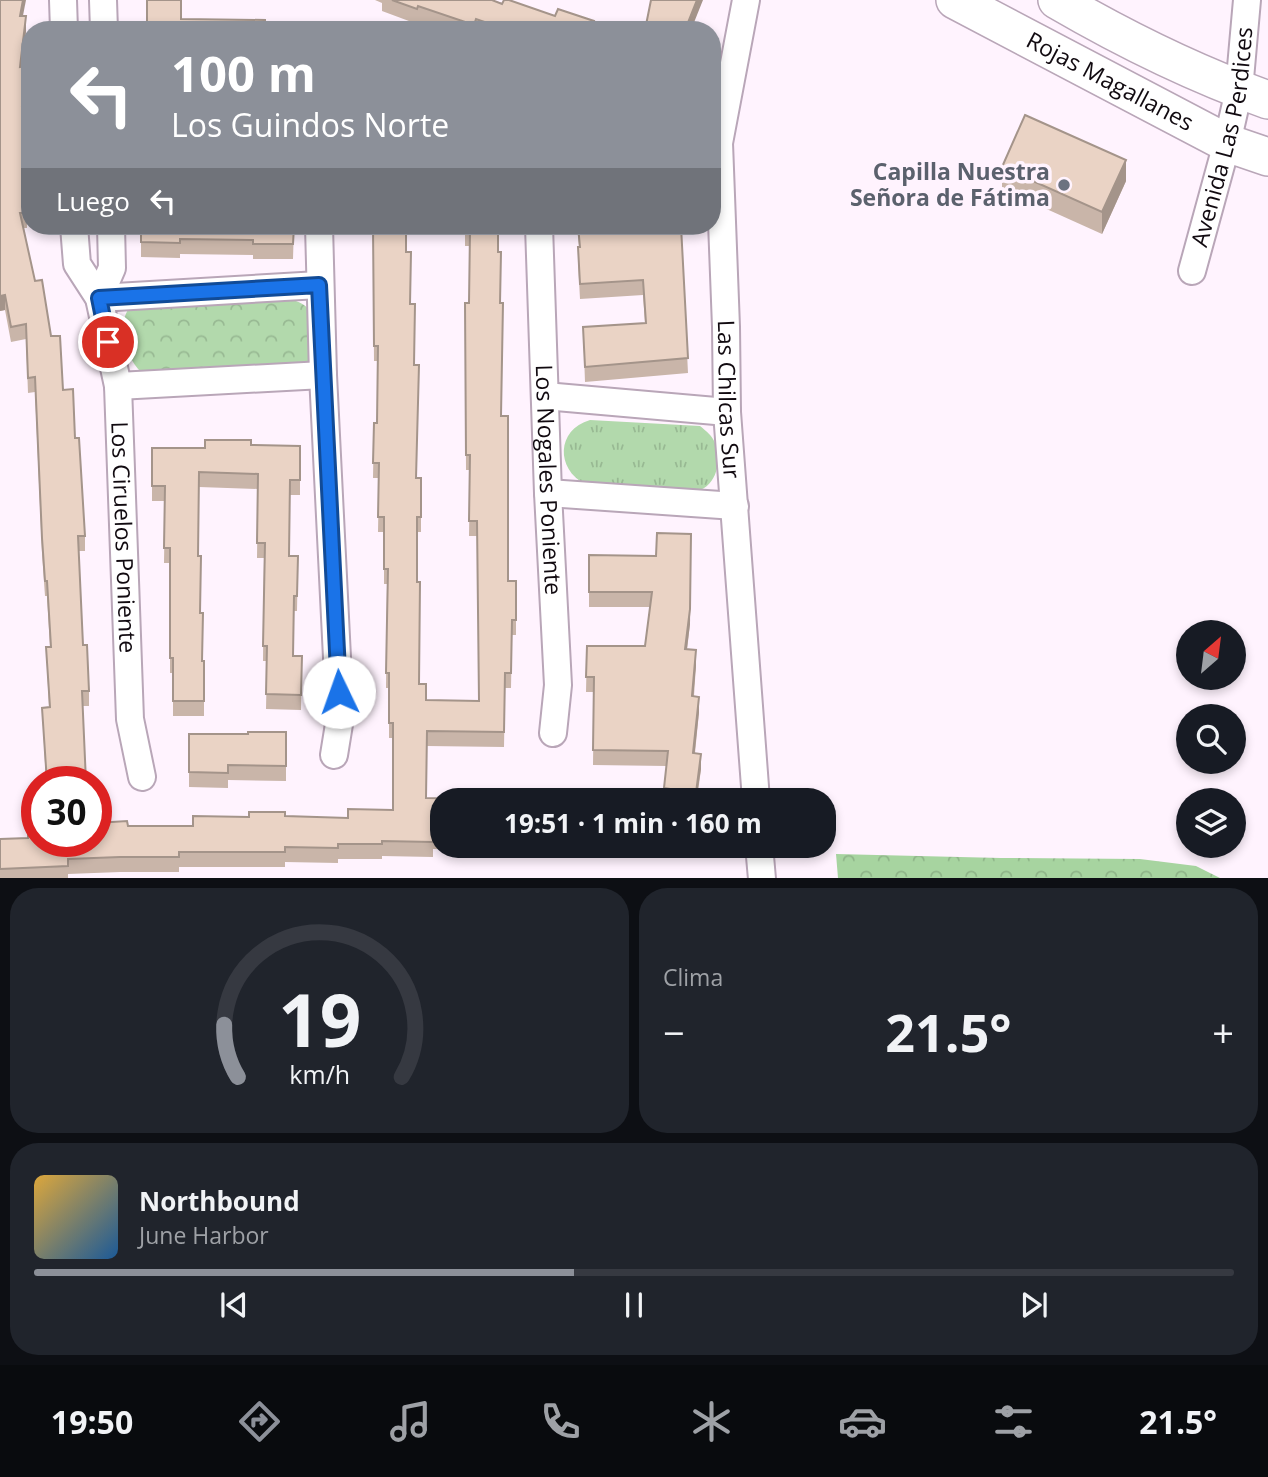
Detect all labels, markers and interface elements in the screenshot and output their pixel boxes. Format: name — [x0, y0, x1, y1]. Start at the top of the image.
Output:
street label: Rojas Magallanes — [1021, 23, 1200, 138]
street label: Avenida Las Perdices — [1182, 26, 1260, 250]
text: 100 m — [171, 40, 316, 106]
icon: left — [56, 49, 147, 140]
text: Los Guindos Norte — [171, 103, 449, 146]
place label: Capilla Nuestra Señora de Fátima — [850, 155, 1050, 213]
marker: Capilla Nuestra Señora de Fátima — [1056, 177, 1072, 193]
icon: left — [144, 182, 182, 220]
text: Luego — [56, 183, 130, 219]
pin — [78, 312, 138, 372]
street label: Las Chilcas Sur — [711, 319, 749, 480]
icon: arrive — [89, 323, 127, 361]
street label: Los Nogales Poniente — [529, 364, 570, 596]
street label: Los Ciruelos Poniente — [104, 421, 145, 654]
north arrow — [1176, 620, 1246, 690]
map controls — [1176, 620, 1246, 858]
position arrow — [302, 655, 376, 729]
button: search — [1176, 704, 1246, 774]
speed limit sign: 30 — [21, 766, 112, 857]
button: layers — [1176, 788, 1246, 858]
text: 19:51 · 1 min · 160 m — [504, 805, 762, 841]
text: Clima — [663, 961, 723, 993]
text: 19 — [278, 969, 361, 1068]
text: 21.5° — [885, 996, 1012, 1067]
text: − — [663, 1006, 685, 1058]
text: + — [1212, 1006, 1234, 1058]
text: km/h — [289, 1056, 350, 1090]
text: Northbound — [139, 1183, 300, 1219]
text: June Harbor — [139, 1219, 269, 1251]
icon: previous — [215, 1286, 253, 1324]
icon: pause — [615, 1286, 653, 1324]
icon: next — [1015, 1286, 1053, 1324]
icon: directions — [235, 1397, 284, 1446]
icon: music — [386, 1397, 435, 1446]
icon: phone — [536, 1397, 585, 1446]
icon: climate — [687, 1397, 736, 1446]
icon: car — [838, 1397, 887, 1446]
icon: filters — [989, 1397, 1038, 1446]
text: 19:50 — [51, 1400, 133, 1443]
text: 21.5° — [1139, 1400, 1217, 1443]

